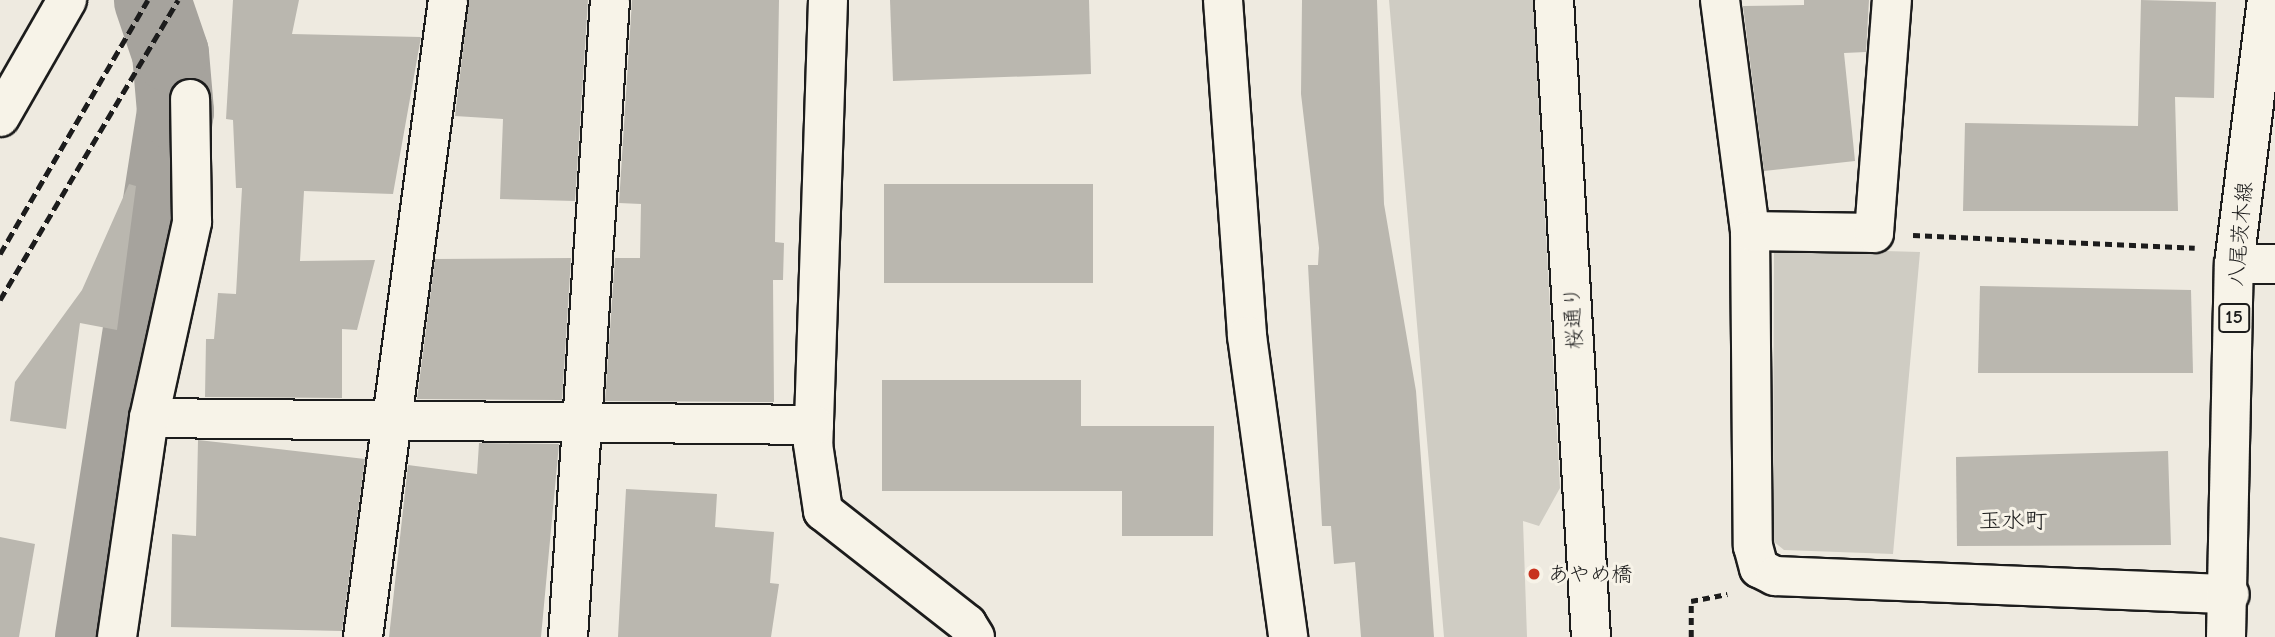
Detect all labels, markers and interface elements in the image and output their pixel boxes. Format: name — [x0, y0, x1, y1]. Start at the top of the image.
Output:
street label: 八尾茨木線 — [2223, 181, 2257, 287]
street label: 桜通り — [1559, 286, 1587, 350]
road number: 15 — [2216, 302, 2252, 334]
district label: 玉水町 — [1979, 507, 2047, 535]
place label: あやめ橋 — [1548, 561, 1632, 587]
marker: あやめ橋 — [1526, 566, 1542, 582]

